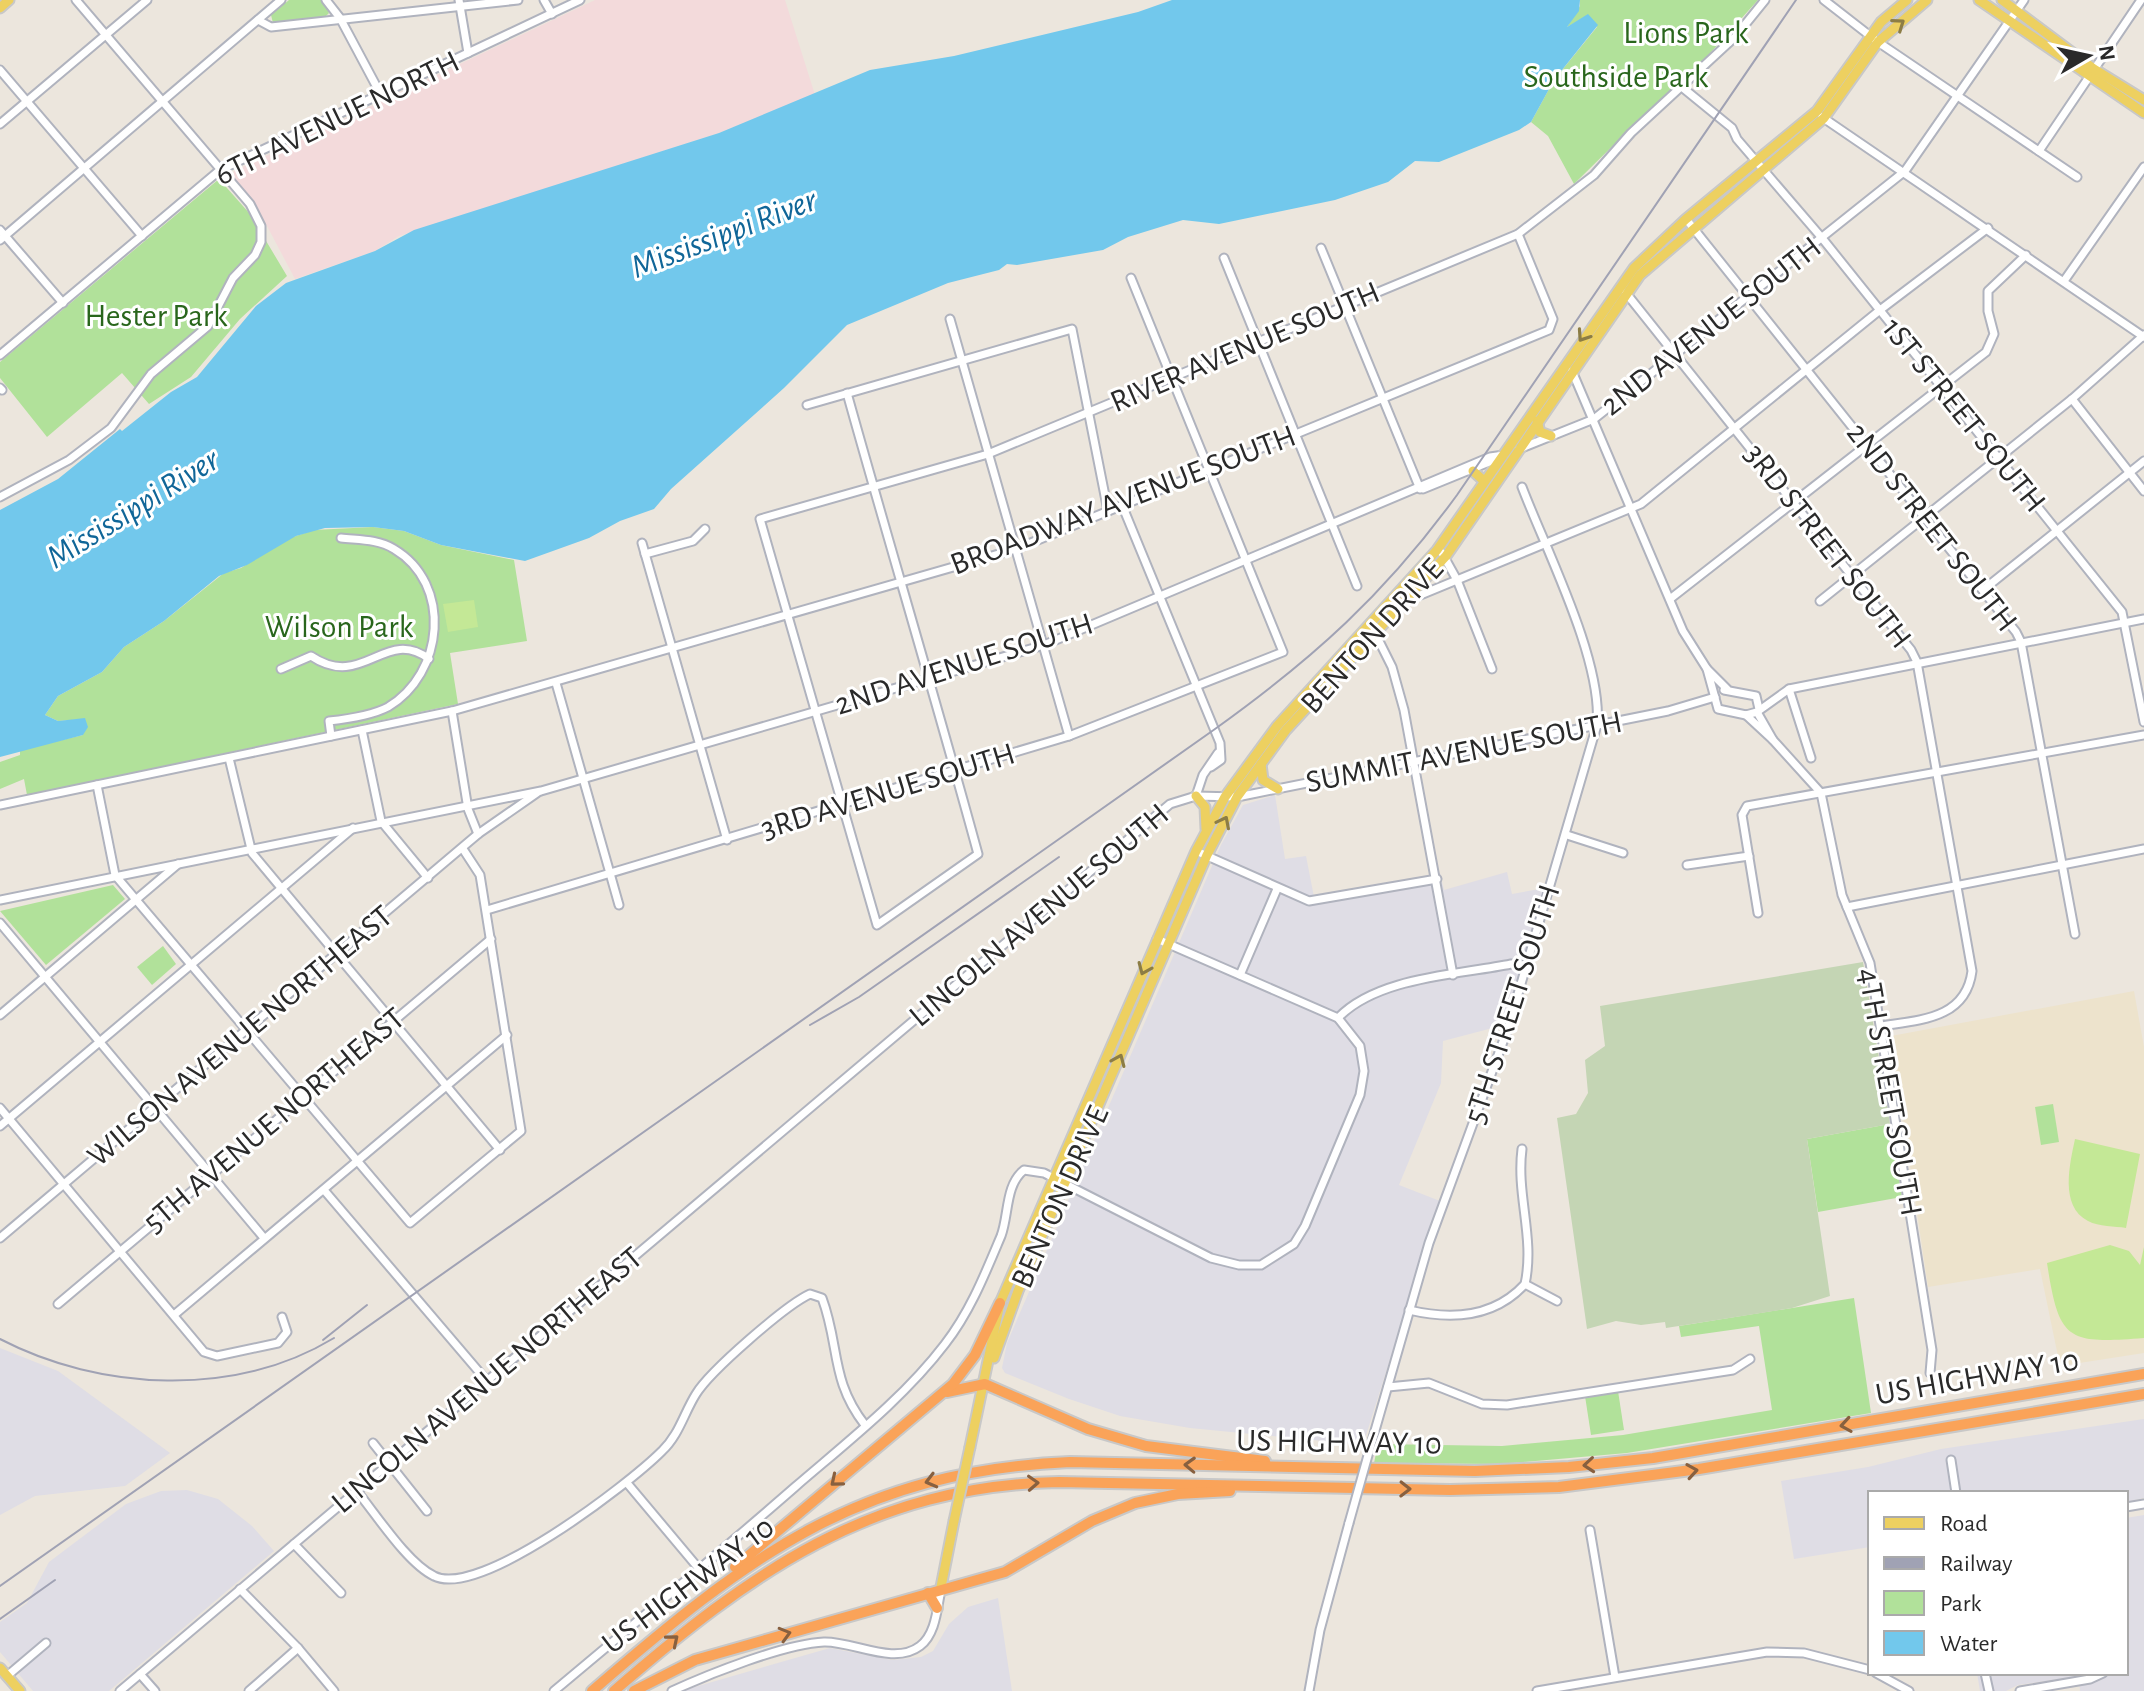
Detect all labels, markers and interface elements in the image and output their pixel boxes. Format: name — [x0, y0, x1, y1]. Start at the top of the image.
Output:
north arrow — [2048, 16, 2128, 96]
park label: Lions Park — [1623, 17, 1749, 49]
one-way arrow — [1891, 19, 1905, 34]
text: N — [2095, 44, 2119, 62]
street label: 6TH AVENUE NORTH — [210, 45, 464, 191]
park label: Southside Park — [1524, 61, 1709, 93]
water label: Mississippi River — [627, 183, 822, 285]
street label: 2ND AVENUE SOUTH — [1595, 231, 1827, 421]
street label: RIVER AVENUE SOUTH — [1106, 276, 1384, 418]
park label: Hester Park — [84, 300, 228, 332]
street label: 1ST STREET SOUTH — [1876, 312, 2052, 518]
one-way arrow — [1578, 327, 1593, 341]
street label: 2ND STREET SOUTH — [1841, 417, 2023, 637]
street label: BROADWAY AVENUE SOUTH — [946, 419, 1300, 581]
street label: 3RD STREET SOUTH — [1739, 438, 1917, 654]
water label: Mississippi River — [41, 442, 226, 575]
street label: BENTON DRIVE — [1295, 553, 1449, 719]
street label: 2ND AVENUE SOUTH — [831, 607, 1097, 721]
park label: Wilson Park — [265, 611, 414, 643]
street label: SUMMIT AVENUE SOUTH — [1303, 706, 1625, 798]
street label: 3RD AVENUE SOUTH — [757, 737, 1019, 845]
street label: LINCOLN AVENUE SOUTH — [903, 797, 1175, 1033]
one-way arrow — [1214, 816, 1230, 831]
street label: 5TH STREET SOUTH — [1458, 881, 1566, 1127]
street label: WILSON AVENUE NORTHEAST — [82, 899, 399, 1173]
one-way arrow — [1138, 961, 1154, 975]
street label: 4TH STREET SOUTH — [1852, 966, 1928, 1218]
street label: 5TH AVENUE NORTHEAST — [137, 1001, 411, 1238]
one-way arrow — [1110, 1054, 1126, 1068]
street label: BENTON DRIVE — [1006, 1101, 1114, 1293]
street label: LINCOLN AVENUE NORTHEAST — [326, 1241, 649, 1519]
street label: US HIGHWAY 10 — [1873, 1343, 2081, 1411]
one-way arrow — [1840, 1416, 1853, 1433]
street label: US HIGHWAY 10 — [1236, 1424, 1442, 1460]
one-way arrow — [1183, 1456, 1196, 1474]
one-way arrow — [1583, 1456, 1596, 1473]
one-way arrow — [1685, 1463, 1699, 1480]
one-way arrow — [831, 1471, 845, 1486]
one-way arrow — [925, 1472, 939, 1489]
one-way arrow — [1027, 1475, 1040, 1492]
one-way arrow — [1399, 1481, 1412, 1498]
legend — [1868, 1491, 2128, 1675]
street label: US HIGHWAY 10 — [596, 1510, 780, 1660]
text: Road — [1940, 1512, 1988, 1536]
text: Railway — [1940, 1552, 2012, 1576]
text: Park — [1940, 1592, 1981, 1616]
one-way arrow — [777, 1627, 791, 1643]
text: Water — [1940, 1632, 1998, 1656]
one-way arrow — [664, 1635, 678, 1650]

